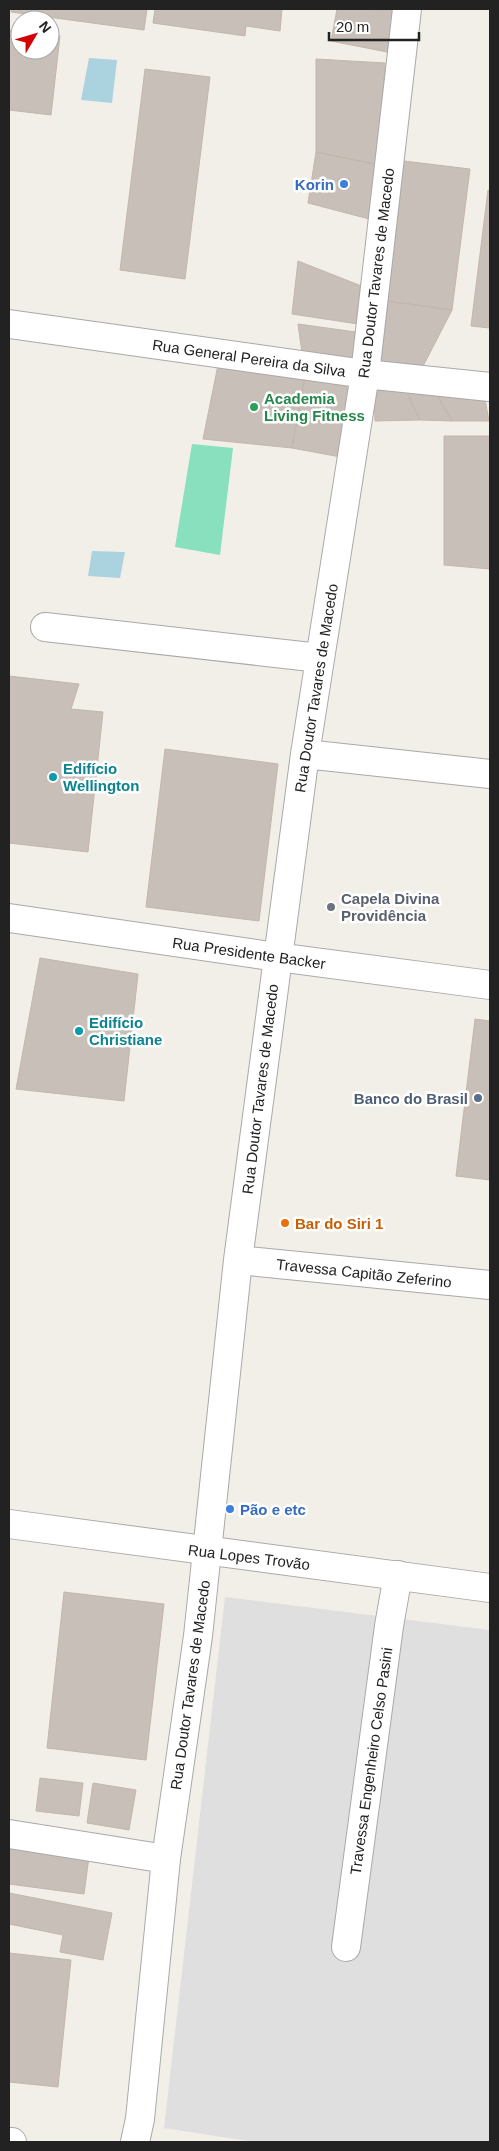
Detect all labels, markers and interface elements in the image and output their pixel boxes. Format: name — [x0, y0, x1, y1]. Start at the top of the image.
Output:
north arrow — [10, 10, 60, 60]
scale bar — [329, 10, 419, 42]
text: N — [36, 18, 55, 36]
text: 20 m — [336, 18, 369, 35]
street label: Rua Doutor Tavares de Macedo — [355, 167, 397, 379]
place label: Korin — [295, 176, 334, 193]
marker: Korin — [338, 178, 350, 190]
street label: Rua General Pereira da Silva — [151, 336, 347, 380]
place label: Academia Living Fitness — [264, 390, 365, 424]
marker: Academia Living Fitness — [248, 401, 260, 413]
street label: Rua Doutor Tavares de Macedo — [291, 582, 341, 794]
place label: Edifício Wellington — [63, 760, 139, 794]
marker: Edifício Wellington — [47, 771, 59, 783]
place label: Capela Divina Providência — [341, 890, 440, 924]
marker: Capela Divina Providência — [325, 901, 337, 913]
street label: Rua Presidente Backer — [171, 934, 327, 972]
street label: Rua Doutor Tavares de Macedo — [239, 983, 281, 1195]
place label: Edifício Christiane — [89, 1014, 162, 1048]
marker: Edifício Christiane — [73, 1025, 85, 1037]
place label: Banco do Brasil — [354, 1090, 468, 1107]
marker: Banco do Brasil — [472, 1092, 484, 1104]
place label: Bar do Siri 1 — [295, 1215, 383, 1232]
marker: Bar do Siri 1 — [279, 1217, 291, 1229]
street label: Travessa Capitão Zeferino — [275, 1255, 453, 1291]
place label: Pão e etc — [240, 1501, 306, 1518]
marker: Pão e etc — [224, 1503, 236, 1515]
street label: Rua Lopes Trovão — [187, 1541, 311, 1573]
street label: Rua Doutor Tavares de Macedo — [167, 1579, 213, 1791]
street label: Travessa Engenheiro Celso Pasini — [347, 1646, 395, 1876]

